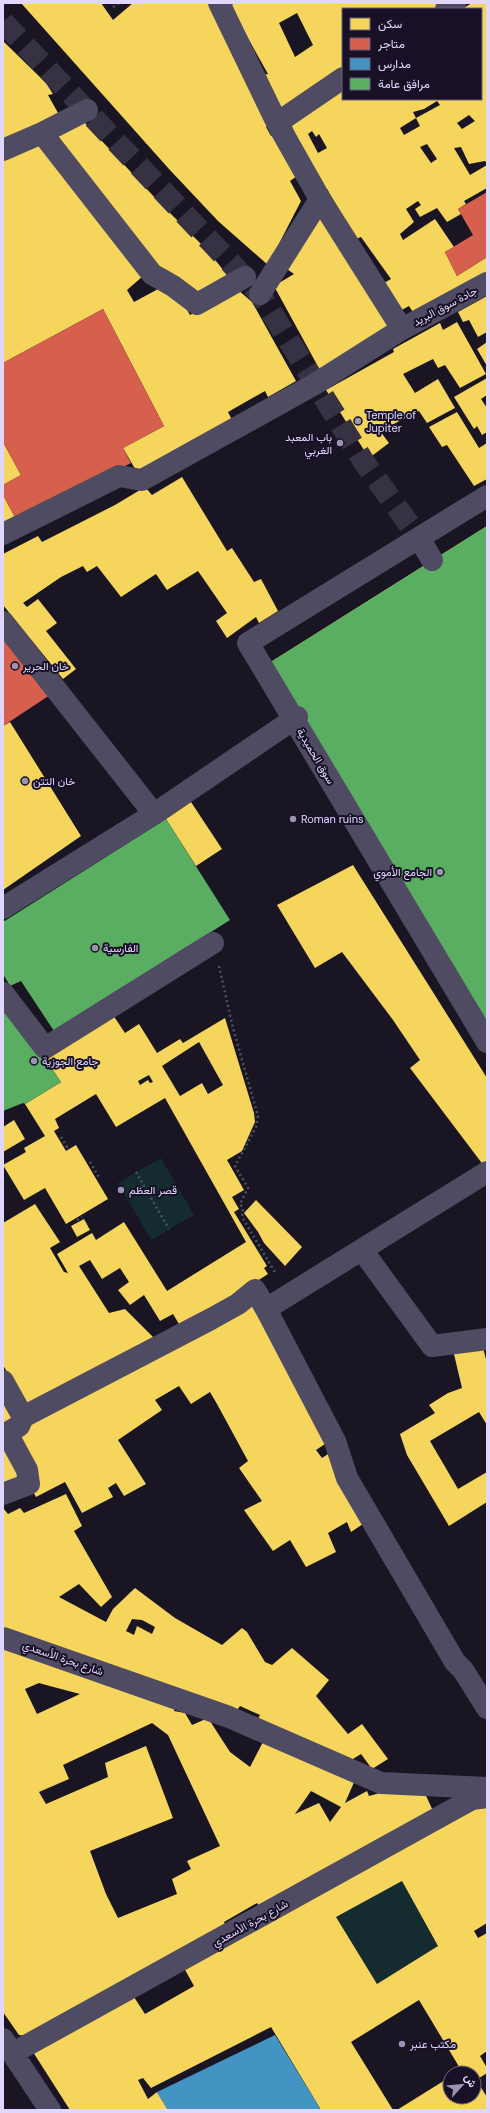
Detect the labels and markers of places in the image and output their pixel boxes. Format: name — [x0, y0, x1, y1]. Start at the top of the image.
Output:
place label: Temple of Jupiter — [366, 408, 416, 435]
marker: Temple of Jupiter — [353, 416, 363, 426]
place label: باب المعبد الغربي — [285, 430, 332, 460]
marker: باب المعبد الغربي — [335, 438, 345, 448]
place label: خان الحرير — [22, 659, 69, 673]
marker: خان الحرير — [10, 661, 20, 671]
place label: خان التتن — [33, 774, 75, 788]
marker: خان التتن — [20, 776, 30, 786]
place label: Roman ruins — [301, 812, 364, 826]
marker: Roman ruins — [288, 814, 298, 824]
place label: الجامع الأموي — [373, 865, 432, 882]
marker: الجامع الأموي — [435, 867, 445, 877]
place label: الفارسية — [103, 941, 138, 955]
marker: الفارسية — [90, 943, 100, 953]
place label: جامع الجوزية — [42, 1054, 99, 1069]
marker: جامع الجوزية — [29, 1056, 39, 1066]
place label: قصر العظم — [129, 1183, 177, 1198]
marker: قصر العظم — [116, 1185, 126, 1195]
place label: مكتب عنبر — [409, 2037, 456, 2051]
marker: مكتب عنبر — [397, 2039, 407, 2049]

